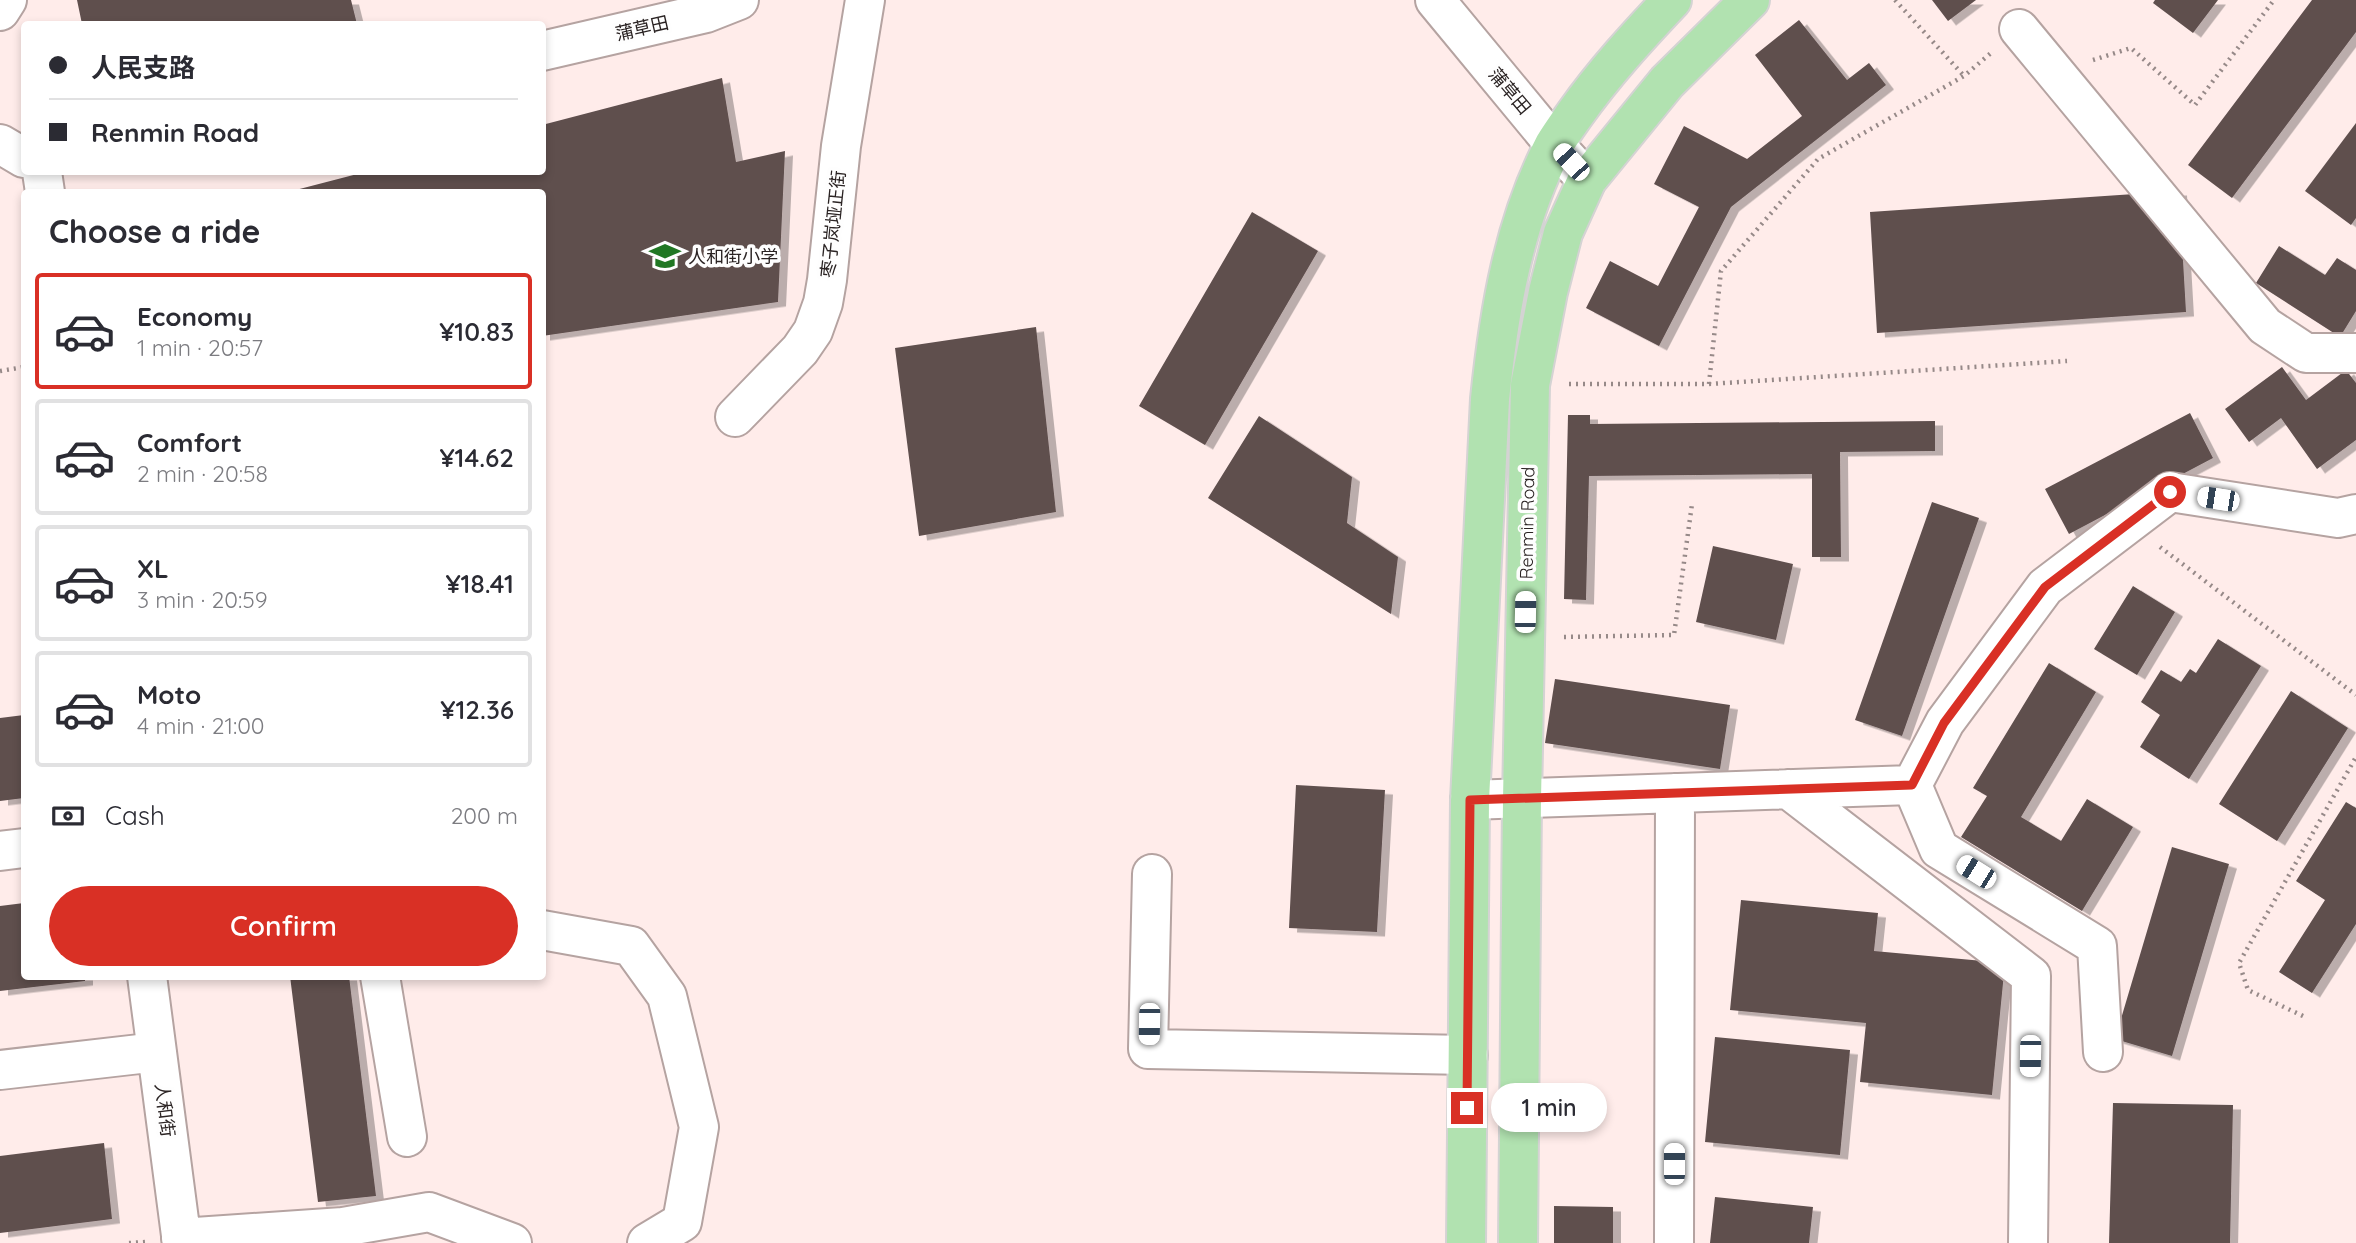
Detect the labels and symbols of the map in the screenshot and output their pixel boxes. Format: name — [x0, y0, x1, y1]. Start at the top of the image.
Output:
street label: 蒲草田 — [613, 11, 671, 45]
street label: 蒲草田 — [1484, 63, 1536, 119]
car — [1549, 139, 1594, 185]
street label: 枣子岚垭正街 — [816, 169, 850, 279]
school or university icon: 人和街小学 — [648, 239, 682, 273]
place label: 人和街小学 — [688, 245, 778, 268]
street label: Renmin Road — [1515, 466, 1539, 580]
route start — [2154, 476, 2186, 508]
car — [2196, 485, 2241, 513]
car — [1515, 591, 1536, 633]
car — [1953, 852, 2000, 892]
car — [1139, 1003, 1160, 1045]
car — [2020, 1035, 2041, 1077]
street label: 人和街 — [150, 1082, 180, 1138]
callout: 1 min — [1492, 1084, 1607, 1132]
route end — [1451, 1092, 1483, 1124]
car — [1664, 1143, 1685, 1185]

